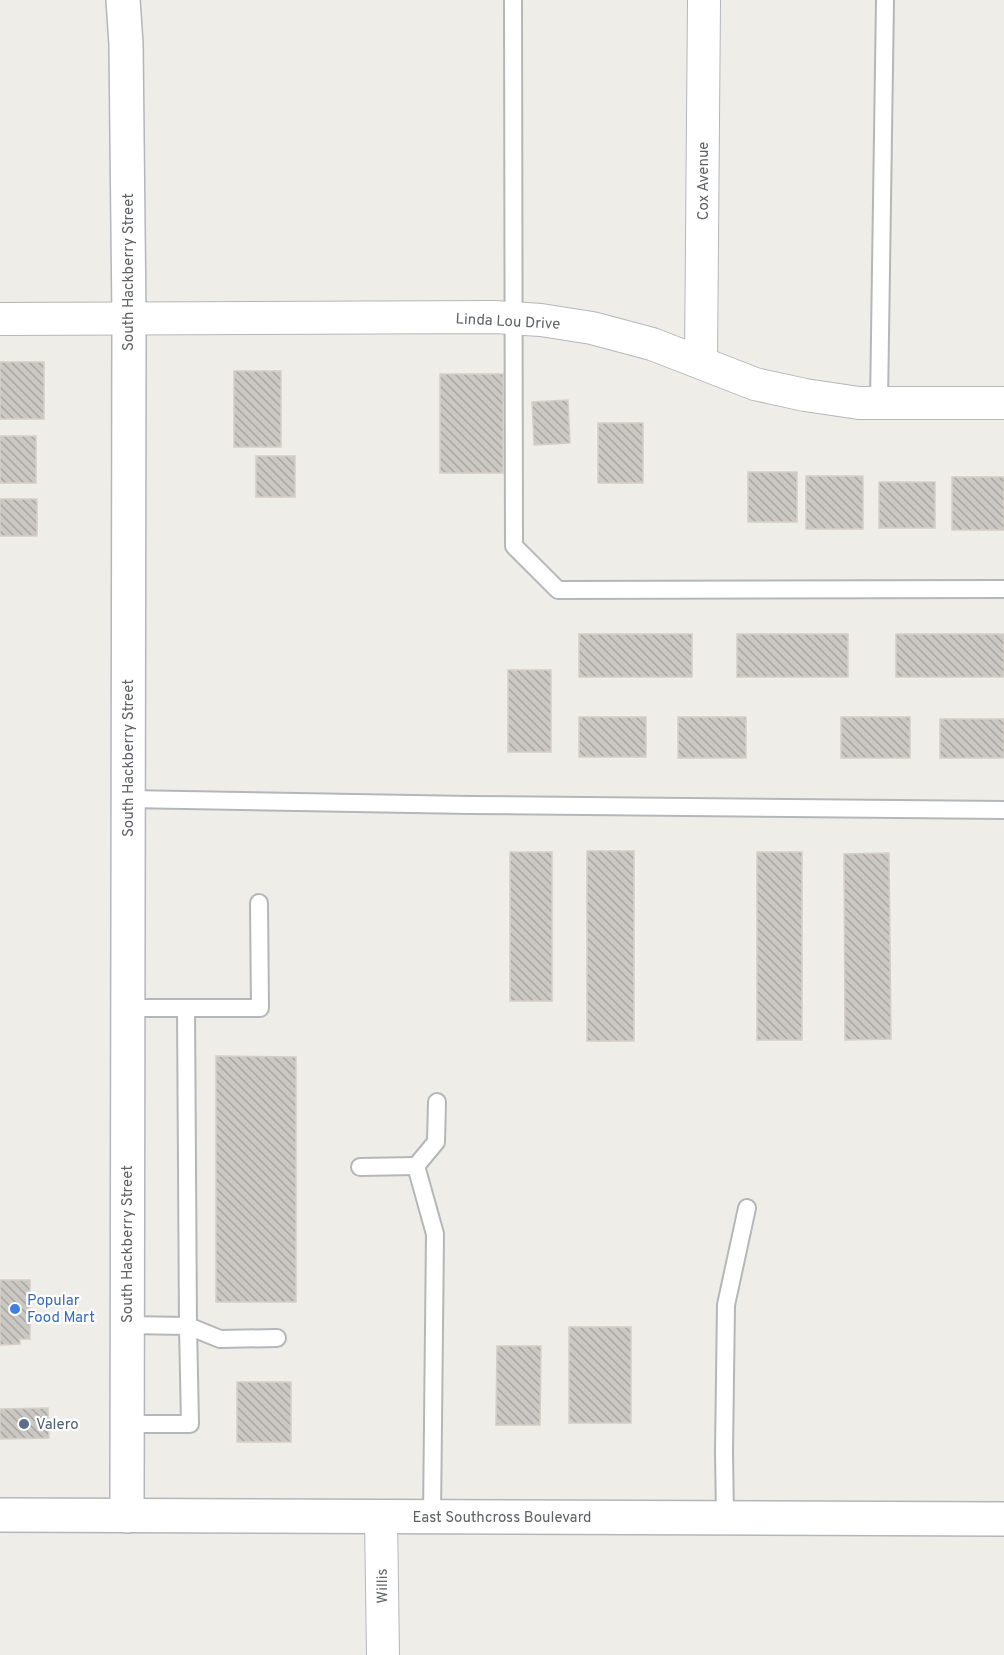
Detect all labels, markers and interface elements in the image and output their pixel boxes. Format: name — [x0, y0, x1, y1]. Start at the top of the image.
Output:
street label: Cox Avenue — [695, 142, 714, 220]
street label: South Hackberry Street — [120, 193, 139, 351]
street label: Linda Lou Drive — [455, 310, 561, 335]
street label: South Hackberry Street — [120, 679, 139, 837]
street label: South Hackberry Street — [119, 1165, 138, 1323]
place label: Popular Food Mart — [27, 1292, 95, 1328]
marker: Popular Food Mart — [8, 1302, 22, 1316]
place label: Valero — [36, 1416, 79, 1435]
marker: Valero — [17, 1417, 31, 1431]
street label: East Southcross Boulevard — [412, 1509, 592, 1528]
street label: Willis — [374, 1568, 393, 1604]

